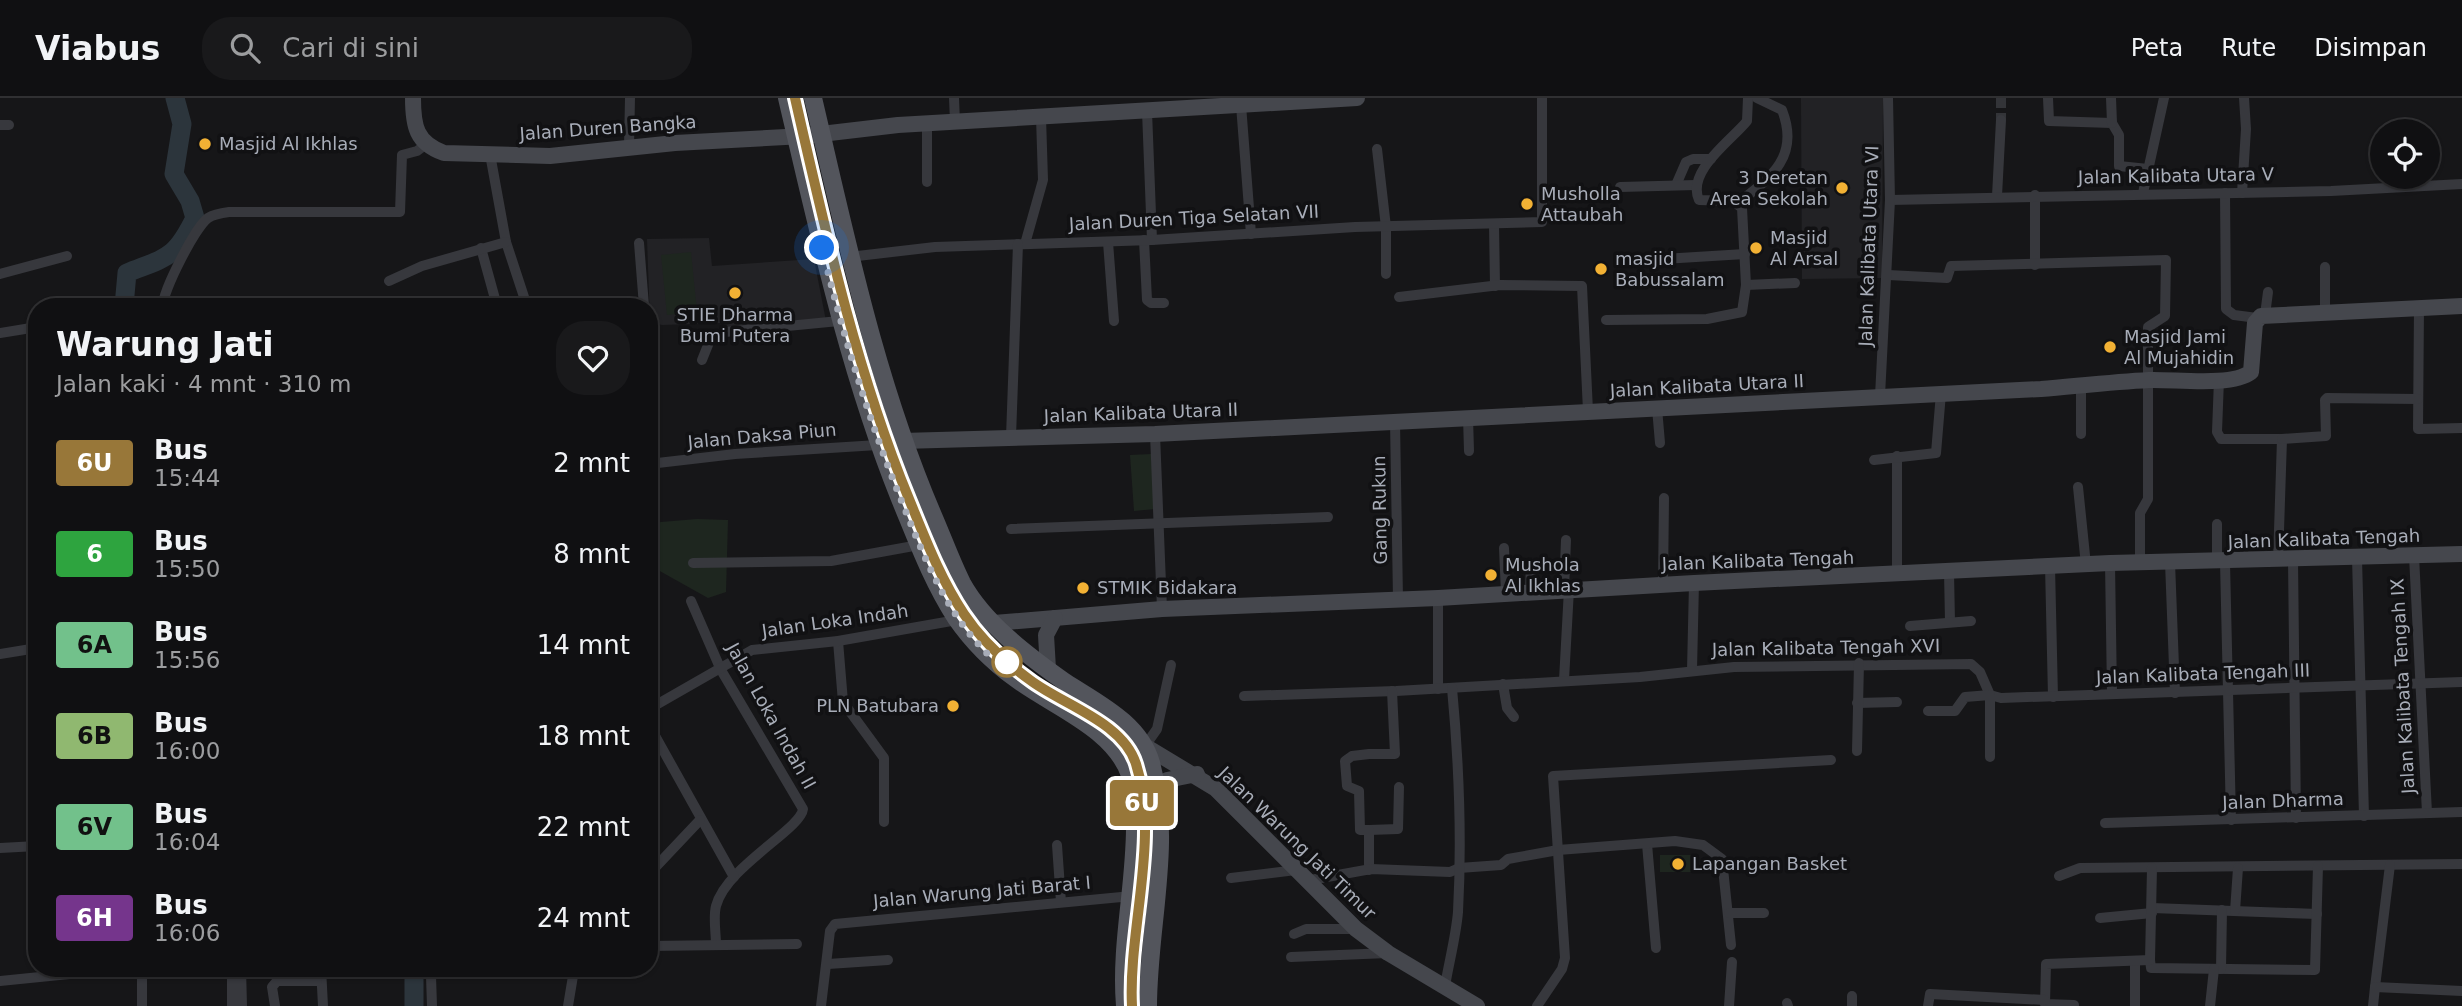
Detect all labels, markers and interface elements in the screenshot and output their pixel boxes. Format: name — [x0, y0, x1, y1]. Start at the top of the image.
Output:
search box — [202, 17, 692, 80]
text: Viabus — [35, 29, 160, 68]
icon: search — [226, 29, 264, 67]
text: Cari di sini — [282, 33, 419, 63]
text: Peta — [2131, 34, 2183, 62]
text: Rute — [2221, 34, 2276, 62]
text: Disimpan — [2314, 34, 2427, 62]
street label: Jalan Duren Bangka — [518, 111, 697, 144]
map controls — [2370, 119, 2440, 189]
button: locate — [2370, 119, 2440, 189]
place label: Masjid Al Ikhlas — [219, 133, 358, 154]
marker: Masjid Al Ikhlas — [197, 136, 213, 152]
street label: Jalan Kalibata Utara VI — [1854, 145, 1883, 348]
street label: Jalan Kalibata Utara V — [2077, 163, 2275, 188]
place label: 3 Deretan Area Sekolah — [1710, 167, 1828, 209]
marker: 3 Deretan Area Sekolah — [1834, 180, 1850, 196]
place label: Musholla Attaubah — [1541, 183, 1623, 225]
marker: Musholla Attaubah — [1519, 196, 1535, 212]
street label: Jalan Duren Tiga Selatan VII — [1067, 200, 1319, 235]
place label: Masjid Al Arsal — [1770, 227, 1838, 269]
your location — [804, 230, 839, 265]
marker: Masjid Al Arsal — [1748, 240, 1764, 256]
place label: masjid Babussalam — [1615, 248, 1725, 290]
marker: masjid Babussalam — [1593, 261, 1609, 277]
marker: STIE Dharma Bumi Putera — [727, 285, 743, 301]
place label: STIE Dharma Bumi Putera — [677, 304, 793, 346]
button: heart — [556, 321, 630, 395]
text: Warung Jati — [56, 325, 274, 364]
place label: Masjid Jami Al Mujahidin — [2124, 326, 2234, 368]
marker: Masjid Jami Al Mujahidin — [2102, 339, 2118, 355]
street label: Jalan Kalibata Utara II — [1608, 370, 1805, 401]
text: Jalan kaki · 4 mnt · 310 m — [56, 371, 351, 397]
street label: Jalan Kalibata Utara II — [1043, 399, 1238, 426]
street label: Jalan Daksa Piun — [686, 419, 837, 453]
text: Bus — [154, 435, 208, 465]
text: 2 mnt — [553, 448, 630, 478]
text: 6U — [76, 449, 113, 477]
street label: Gang Rukun — [1368, 455, 1391, 565]
text: 15:44 — [154, 465, 220, 491]
street label: Jalan Kalibata Tengah — [2226, 525, 2421, 552]
text: Bus — [154, 526, 208, 556]
text: 8 mnt — [553, 539, 630, 569]
text: 6 — [86, 540, 103, 568]
street label: Jalan Kalibata Tengah — [1660, 547, 1855, 574]
place label: Mushola Al Ikhlas — [1505, 554, 1581, 596]
text: 15:50 — [154, 556, 220, 582]
marker: Mushola Al Ikhlas — [1483, 567, 1499, 583]
place label: STMIK Bidakara — [1097, 577, 1237, 598]
street label: Jalan Kalibata Tengah IX — [2386, 578, 2419, 795]
marker: STMIK Bidakara — [1075, 580, 1091, 596]
street label: Jalan Loka Indah — [759, 600, 910, 641]
text: Bus — [154, 617, 208, 647]
text: 14 mnt — [537, 630, 630, 660]
text: 6A — [77, 631, 112, 659]
street label: Jalan Kalibata Tengah XVI — [1711, 635, 1940, 660]
street label: Jalan Loka Indah II — [722, 638, 820, 793]
text: 15:56 — [154, 647, 220, 673]
unlabelled marker — [992, 647, 1022, 677]
street label: Jalan Kalibata Tengah III — [2095, 659, 2310, 688]
place label: PLN Batubara — [816, 695, 939, 716]
marker: PLN Batubara — [945, 698, 961, 714]
text: Bus — [154, 708, 208, 738]
text: 18 mnt — [537, 721, 630, 751]
text: 6B — [77, 722, 112, 750]
text: 16:00 — [154, 738, 220, 764]
street label: Jalan Warung Jati Timur — [1214, 761, 1381, 924]
line badge: 6U — [1110, 780, 1174, 826]
street label: Jalan Dharma — [2221, 788, 2344, 813]
text: 6U — [1124, 789, 1160, 817]
text: Bus — [154, 799, 208, 829]
text: 22 mnt — [537, 812, 630, 842]
text: 6V — [77, 813, 112, 841]
text: 16:04 — [154, 829, 220, 855]
place label: Lapangan Basket — [1692, 853, 1847, 874]
marker: Lapangan Basket — [1670, 856, 1686, 872]
street label: Jalan Warung Jati Barat I — [871, 872, 1092, 912]
text: Bus — [154, 890, 208, 920]
text: 24 mnt — [537, 903, 630, 933]
text: 6H — [76, 904, 113, 932]
text: 16:06 — [154, 920, 220, 946]

